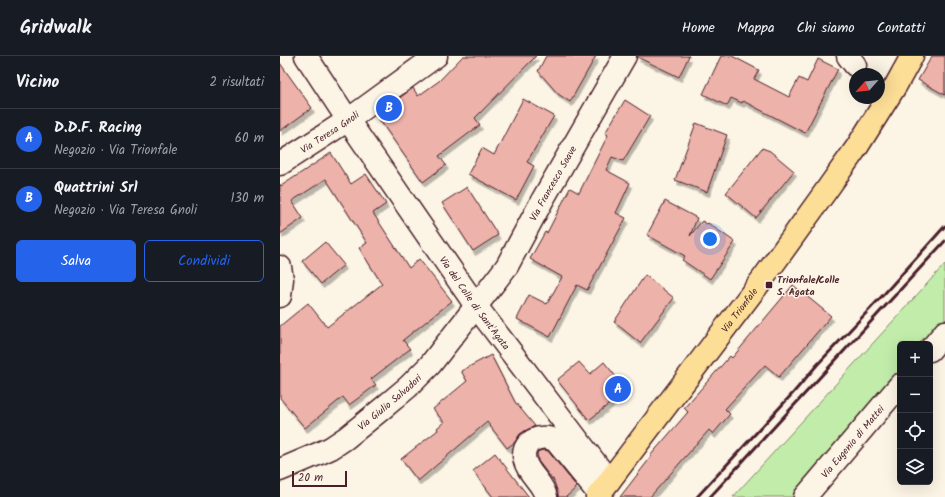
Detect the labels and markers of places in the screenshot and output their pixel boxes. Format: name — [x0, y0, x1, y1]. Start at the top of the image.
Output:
pin: B — [376, 93, 402, 123]
place label: Trionfale/Colle S. Agata — [777, 272, 840, 300]
marker: Trionfale/Colle S. Agata — [764, 280, 774, 290]
pin: A — [605, 374, 631, 404]

